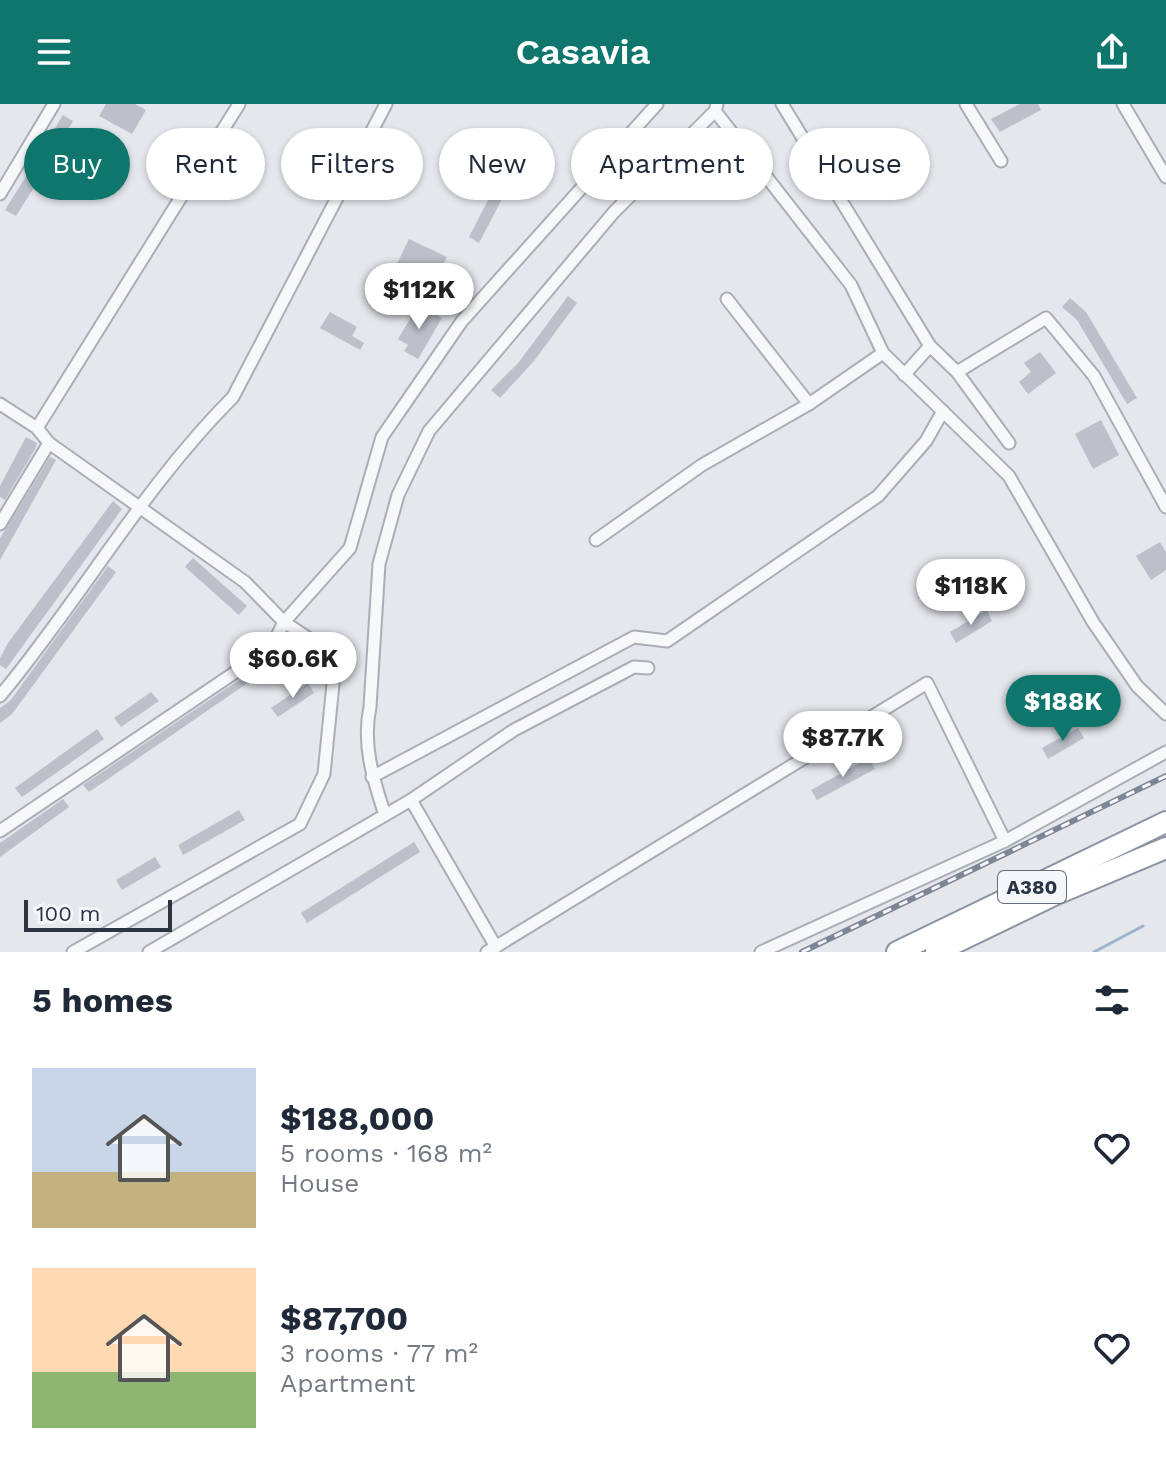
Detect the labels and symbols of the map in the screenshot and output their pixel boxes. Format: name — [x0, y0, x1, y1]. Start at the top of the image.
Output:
pin: $112K — [363, 263, 475, 331]
pin: $118K — [915, 559, 1027, 627]
pin: $60.6K — [228, 632, 358, 700]
pin: $188K — [1007, 675, 1119, 743]
pin: $87.7K — [778, 711, 908, 779]
road number: A380 — [998, 871, 1066, 903]
scale bar — [24, 896, 172, 932]

